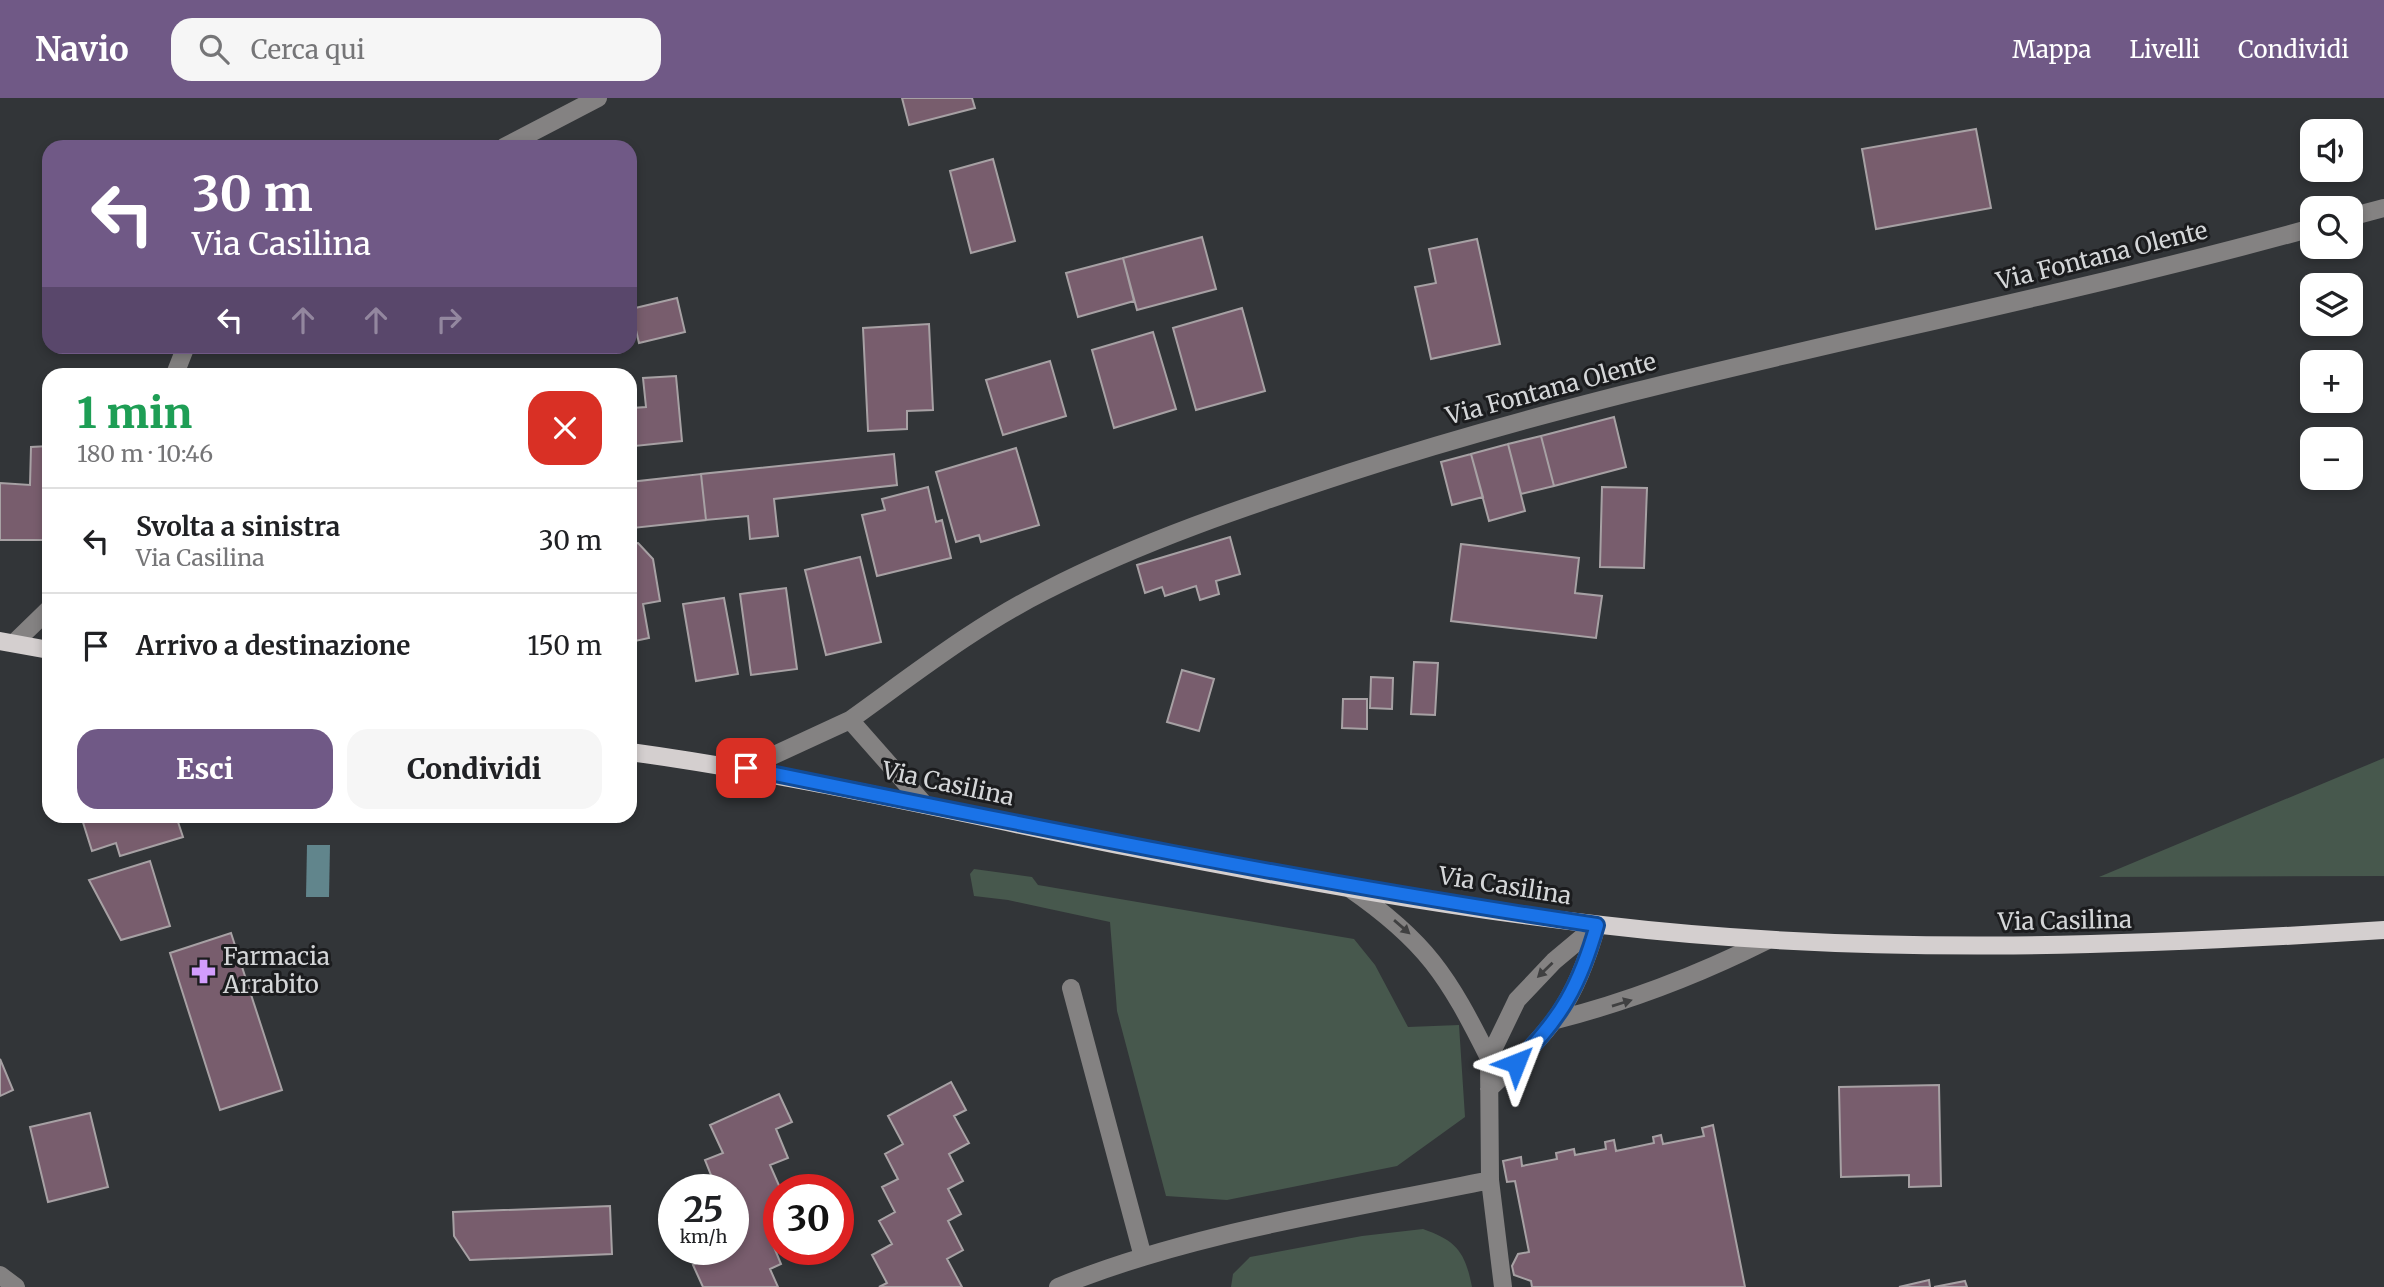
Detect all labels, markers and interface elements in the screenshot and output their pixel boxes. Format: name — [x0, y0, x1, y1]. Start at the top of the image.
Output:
search box — [171, 18, 661, 81]
text: Navio — [35, 29, 129, 70]
icon: search — [195, 30, 233, 68]
text: Cerca qui — [251, 33, 365, 66]
text: Mappa — [2012, 34, 2091, 65]
text: Livelli — [2129, 34, 2200, 65]
text: Condividi — [2238, 34, 2349, 65]
map controls — [2300, 119, 2363, 490]
button: sound — [2300, 119, 2363, 182]
text: 30 m — [192, 163, 313, 224]
icon: left — [77, 168, 168, 259]
button: search — [2300, 196, 2363, 259]
street label: Via Fontana Olente — [1992, 214, 2211, 297]
text: Via Casilina — [192, 224, 371, 264]
button: layers — [2300, 273, 2363, 336]
icon: left — [211, 301, 249, 339]
icon: ahead — [284, 301, 322, 339]
icon: ahead — [357, 301, 395, 339]
icon: right — [430, 301, 468, 339]
street label: Via Fontana Olente — [1441, 346, 1659, 432]
button: + — [2300, 350, 2363, 413]
text: 1 min — [77, 387, 192, 439]
button: close — [528, 391, 602, 465]
button: − — [2300, 427, 2363, 490]
text: 180 m · 10:46 — [77, 439, 213, 468]
text: Svolta a sinistra — [136, 510, 340, 543]
icon: left — [77, 522, 115, 560]
text: 30 m — [539, 524, 602, 557]
text: Via Casilina — [136, 543, 265, 572]
icon: arrive — [77, 627, 115, 665]
text: Arrivo a destinazione — [136, 629, 410, 662]
text: 150 m — [528, 629, 602, 662]
button: Esci — [77, 729, 333, 809]
button: Condividi — [347, 729, 602, 809]
pin — [716, 738, 776, 798]
icon: arrive — [727, 749, 765, 787]
street label: Via Casilina — [878, 754, 1017, 813]
street label: Via Casilina — [1435, 860, 1574, 911]
street label: Via Casilina — [1997, 904, 2132, 937]
one-way arrow — [1393, 919, 1411, 935]
place label: Farmacia Arrabito — [222, 941, 330, 1000]
pharmacy icon: Farmacia Arrabito — [189, 957, 217, 985]
one-way arrow — [1537, 961, 1554, 978]
one-way arrow — [1612, 997, 1633, 1007]
position arrow — [1479, 1026, 1553, 1100]
speed limit sign: 30 — [763, 1174, 854, 1265]
text: 25 — [683, 1188, 724, 1232]
text: km/h — [680, 1225, 727, 1248]

